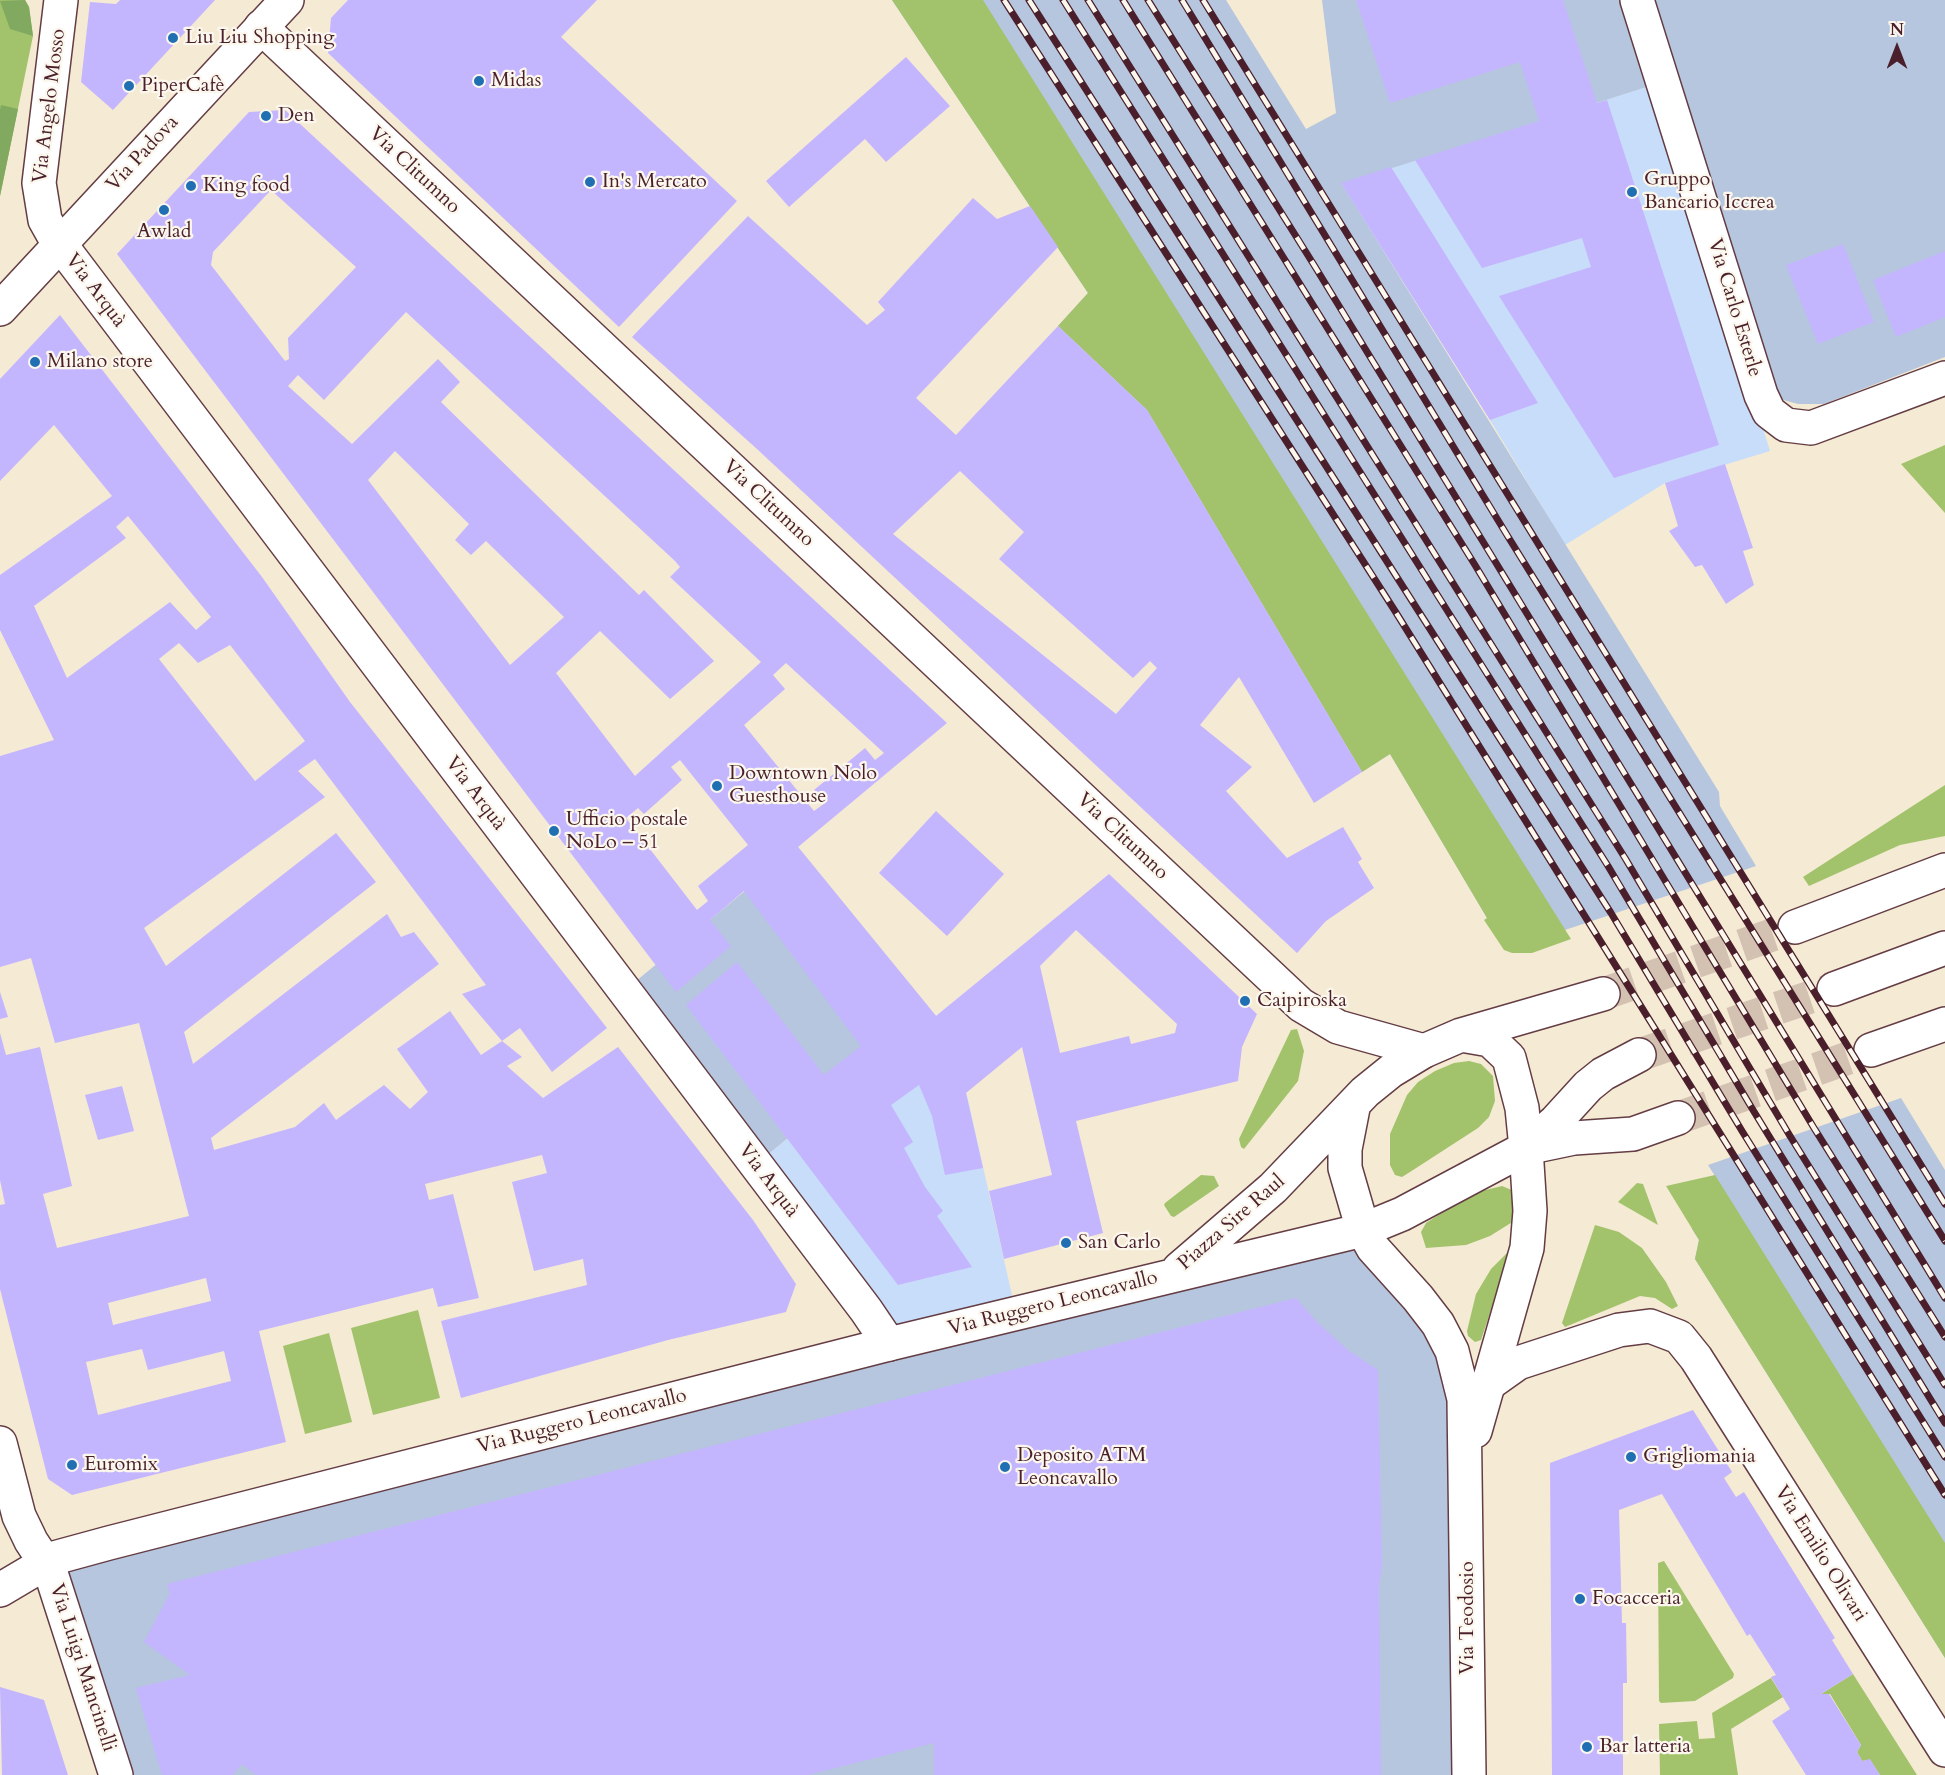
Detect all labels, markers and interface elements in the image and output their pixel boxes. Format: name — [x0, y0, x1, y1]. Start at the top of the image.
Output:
north arrow — [1867, 18, 1927, 78]
text: N — [1890, 19, 1904, 41]
place label: Liu Liu Shopping — [185, 26, 334, 50]
street label: Via Angelo Mosso — [29, 27, 71, 185]
marker: Liu Liu Shopping — [166, 31, 180, 45]
place label: Midas — [491, 69, 541, 93]
place label: PiperCafè — [141, 74, 225, 98]
marker: Midas — [472, 74, 486, 88]
marker: PiperCafè — [122, 79, 136, 93]
place label: Den — [278, 104, 315, 128]
marker: Den — [259, 109, 273, 123]
street label: Via Padova — [102, 111, 184, 197]
street label: Via Clitumno — [363, 122, 465, 220]
place label: Gruppo Bancario Iccrea — [1644, 168, 1775, 215]
place label: In's Mercato — [602, 170, 707, 194]
place label: King food — [203, 174, 290, 198]
marker: In's Mercato — [583, 175, 597, 189]
marker: King food — [184, 179, 198, 193]
marker: Gruppo Bancario Iccrea — [1625, 185, 1639, 199]
marker: Awlad — [157, 203, 171, 217]
place label: Awlad — [137, 220, 191, 244]
street label: Via Carlo Esterle — [1702, 236, 1766, 380]
street label: Via Arquà — [59, 249, 131, 333]
place label: Milano store — [47, 350, 153, 374]
marker: Milano store — [28, 355, 42, 369]
street label: Via Clitumno — [717, 455, 819, 553]
street label: Via Arquà — [439, 752, 511, 836]
place label: Downtown Nolo Guesthouse — [729, 762, 877, 809]
marker: Downtown Nolo Guesthouse — [710, 779, 724, 793]
street label: Via Clitumno — [1071, 788, 1173, 886]
place label: Ufficio postale NoLo – 51 — [566, 808, 688, 855]
marker: Ufficio postale NoLo – 51 — [547, 824, 561, 838]
place label: Caipiroska — [1257, 989, 1347, 1013]
marker: Caipiroska — [1238, 994, 1252, 1008]
street label: Via Arquà — [732, 1139, 804, 1223]
street label: Piazza Sire Raul — [1174, 1170, 1290, 1276]
place label: San Carlo — [1078, 1231, 1161, 1255]
marker: San Carlo — [1059, 1236, 1073, 1250]
street label: Via Ruggero Leoncavallo — [946, 1266, 1160, 1342]
street label: Via Ruggero Leoncavallo — [475, 1384, 689, 1460]
place label: Deposito ATM Leoncavallo — [1017, 1444, 1146, 1491]
place label: Grigliomania — [1643, 1445, 1756, 1469]
marker: Grigliomania — [1624, 1450, 1638, 1464]
place label: Euromix — [84, 1453, 158, 1477]
marker: Euromix — [65, 1458, 79, 1472]
marker: Deposito ATM Leoncavallo — [998, 1460, 1012, 1474]
street label: Via Emilio Olivari — [1769, 1482, 1871, 1626]
street label: Via Teodosio — [1456, 1561, 1480, 1675]
street label: Via Luigi Mancinelli — [44, 1581, 120, 1755]
place label: Focacceria — [1592, 1587, 1681, 1611]
marker: Focacceria — [1573, 1592, 1587, 1606]
place label: Bar latteria — [1599, 1735, 1691, 1759]
marker: Bar latteria — [1580, 1740, 1594, 1754]

